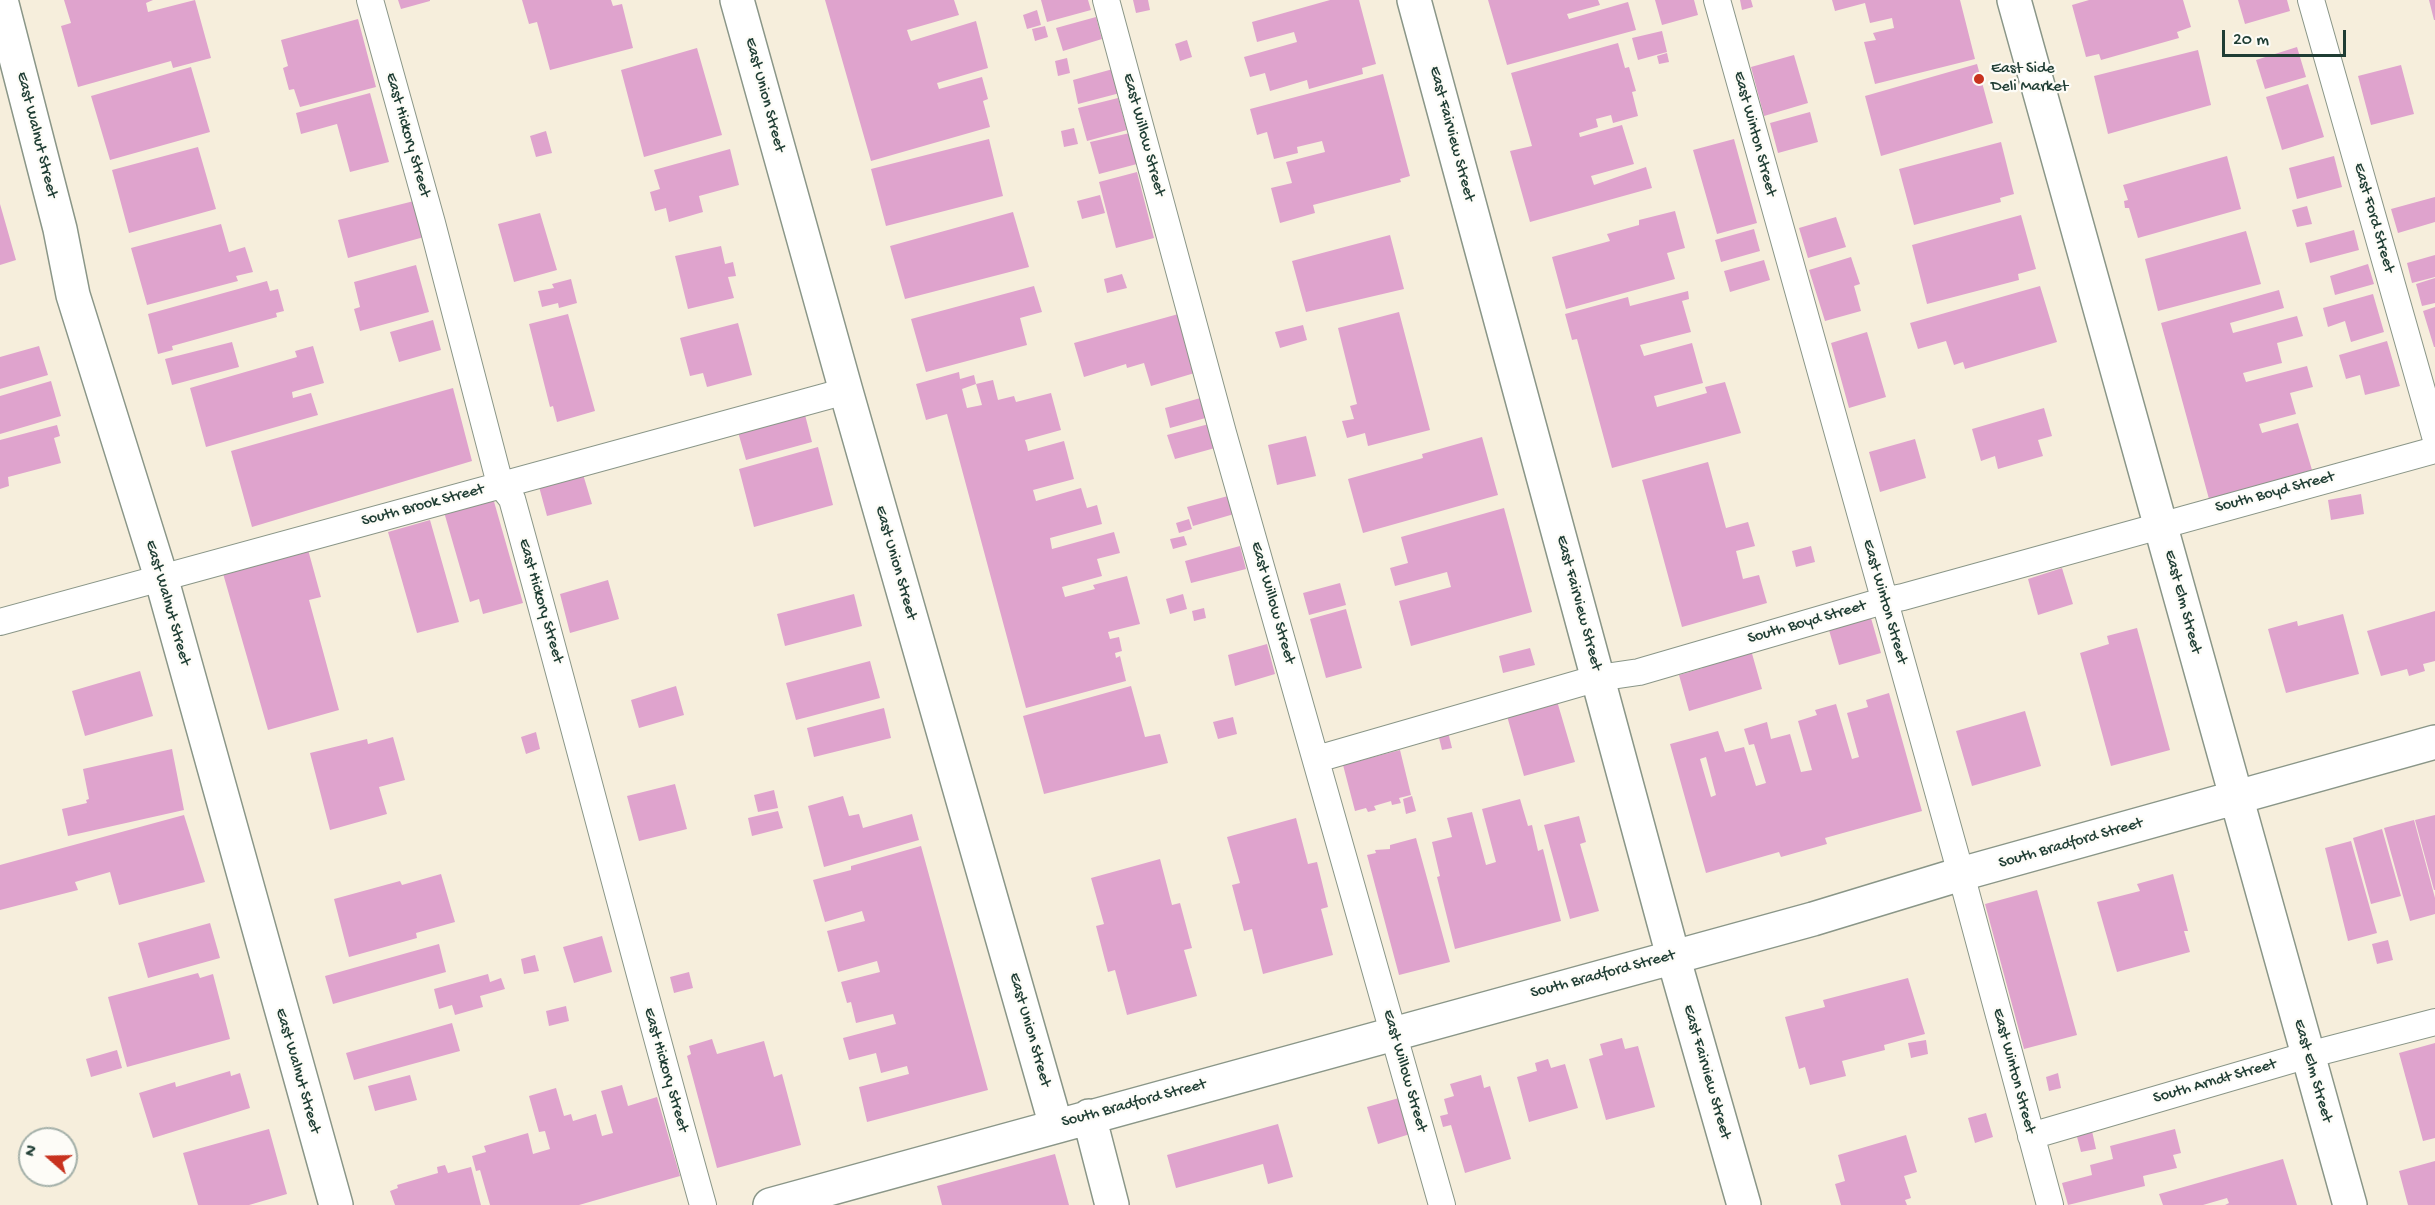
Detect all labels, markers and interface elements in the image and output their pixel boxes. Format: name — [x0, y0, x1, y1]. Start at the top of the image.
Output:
scale bar — [2225, 18, 2350, 56]
text: 20 m — [2233, 30, 2269, 51]
street label: East Union Street — [739, 36, 789, 154]
place label: East Side Deli Market — [1991, 60, 2068, 98]
street label: East Fairview Street — [1424, 64, 1478, 204]
street label: East Winton Street — [1728, 69, 1780, 199]
street label: East Walnut Street — [11, 70, 61, 200]
street label: East Hickory Street — [380, 71, 434, 199]
street label: East Willow Street — [1117, 71, 1169, 199]
marker: East Side Deli Market — [1972, 72, 1986, 86]
street label: East Ford Street — [2348, 161, 2398, 275]
street label: South Boyd Street — [2213, 468, 2337, 518]
street label: South Brook Street — [360, 480, 486, 532]
street label: East Union Street — [870, 504, 920, 622]
street label: East Fairview Street — [1551, 533, 1605, 673]
street label: East Hickory Street — [513, 537, 567, 665]
street label: East Walnut Street — [140, 538, 194, 668]
street label: East Winton Street — [1857, 538, 1911, 666]
street label: East Willow Street — [1245, 540, 1299, 666]
street label: East Elm Street — [2159, 548, 2205, 656]
street label: South Boyd Street — [1746, 597, 1868, 649]
street label: South Bradford Street — [1997, 814, 2145, 874]
street label: South Bradford Street — [1529, 946, 1677, 1004]
street label: East Union Street — [1004, 971, 1054, 1089]
street label: East Fairview Street — [1678, 1003, 1734, 1141]
street label: East Walnut Street — [270, 1006, 324, 1136]
street label: East Hickory Street — [638, 1006, 692, 1134]
street label: East Winton Street — [1987, 1006, 2039, 1136]
street label: East Willow Street — [1377, 1008, 1431, 1134]
street label: East Elm Street — [2288, 1017, 2336, 1125]
street label: South Arndt Street — [2151, 1055, 2279, 1109]
street label: South Bradford Street — [1060, 1075, 1208, 1133]
north arrow — [18, 1127, 78, 1187]
text: N — [22, 1143, 43, 1160]

